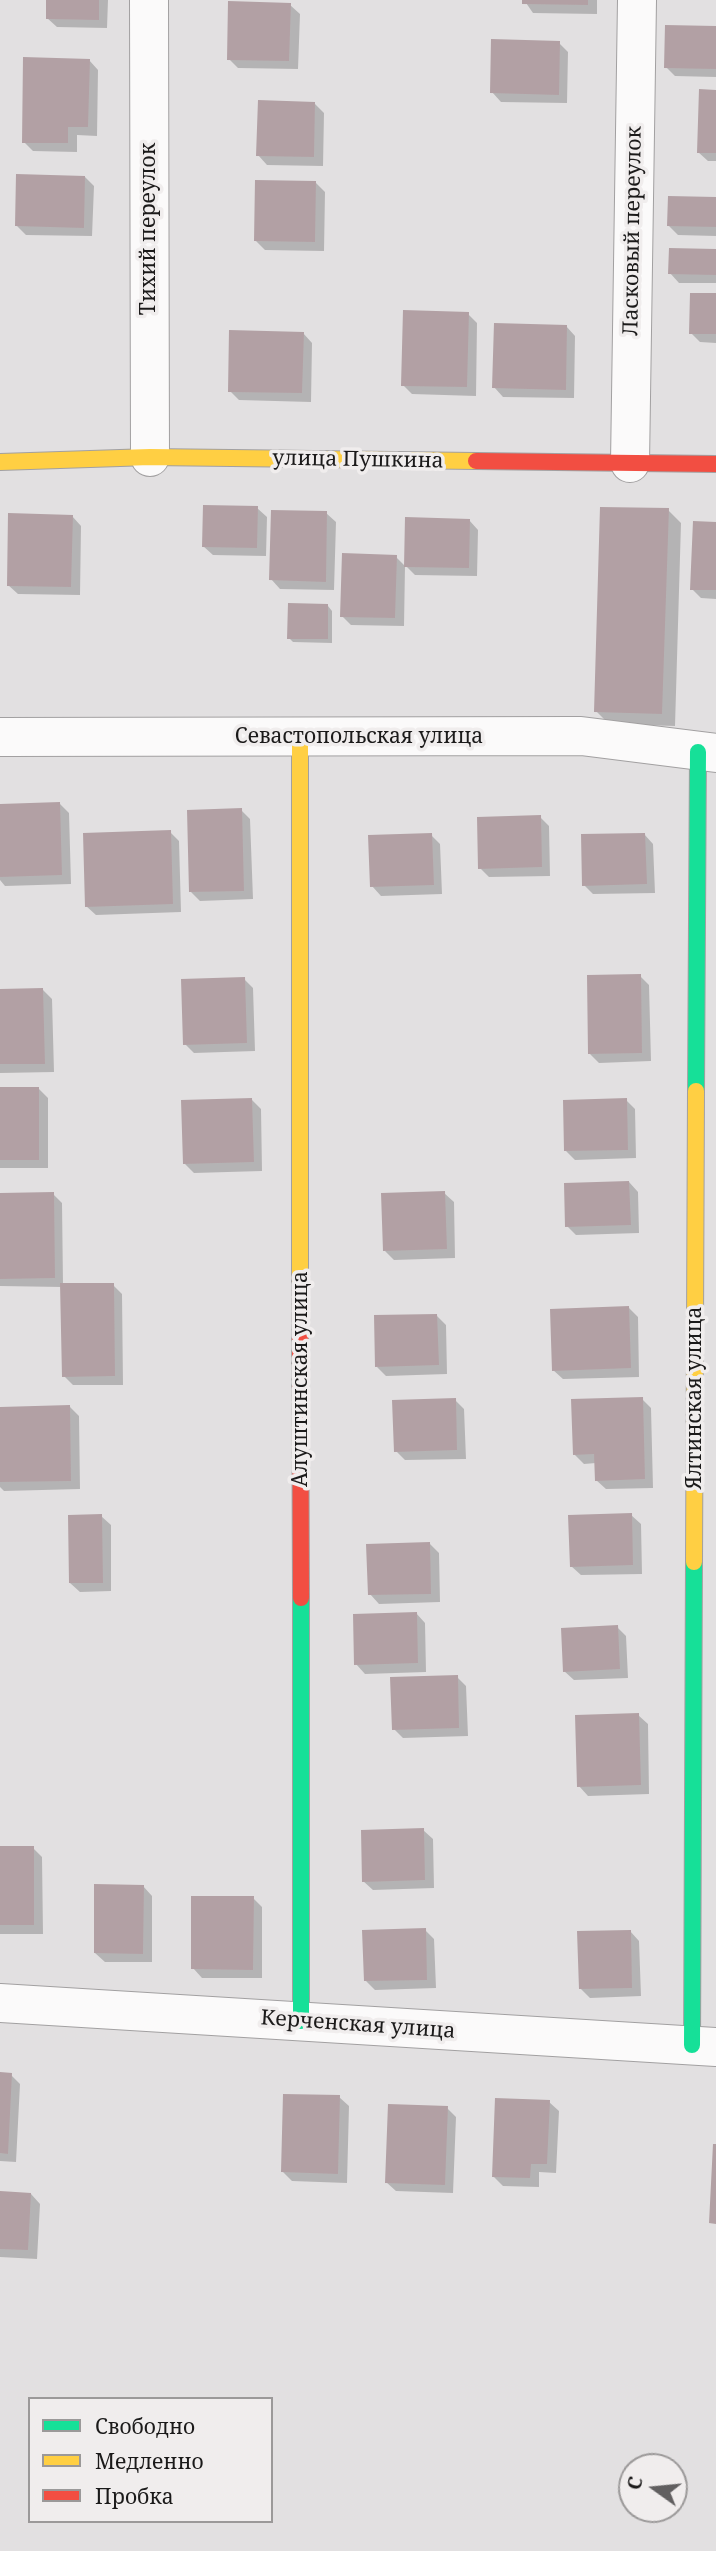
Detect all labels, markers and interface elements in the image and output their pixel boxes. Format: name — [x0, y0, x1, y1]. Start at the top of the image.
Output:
street label: Ласковый переулок — [619, 126, 647, 336]
street label: Тихий переулок — [136, 143, 162, 315]
street label: улица Пушкина — [272, 446, 444, 474]
street label: Севастопольская улица — [235, 724, 483, 750]
street label: Алуштинская улица — [288, 1271, 314, 1487]
street label: Ялтинская улица — [682, 1306, 708, 1490]
street label: Керченская улица — [260, 2006, 456, 2044]
legend — [28, 2397, 273, 2523]
text: Свободно — [95, 2412, 195, 2440]
text: Медленно — [95, 2447, 204, 2475]
north arrow — [618, 2453, 688, 2523]
text: С — [620, 2474, 649, 2492]
text: Пробка — [95, 2482, 174, 2510]

